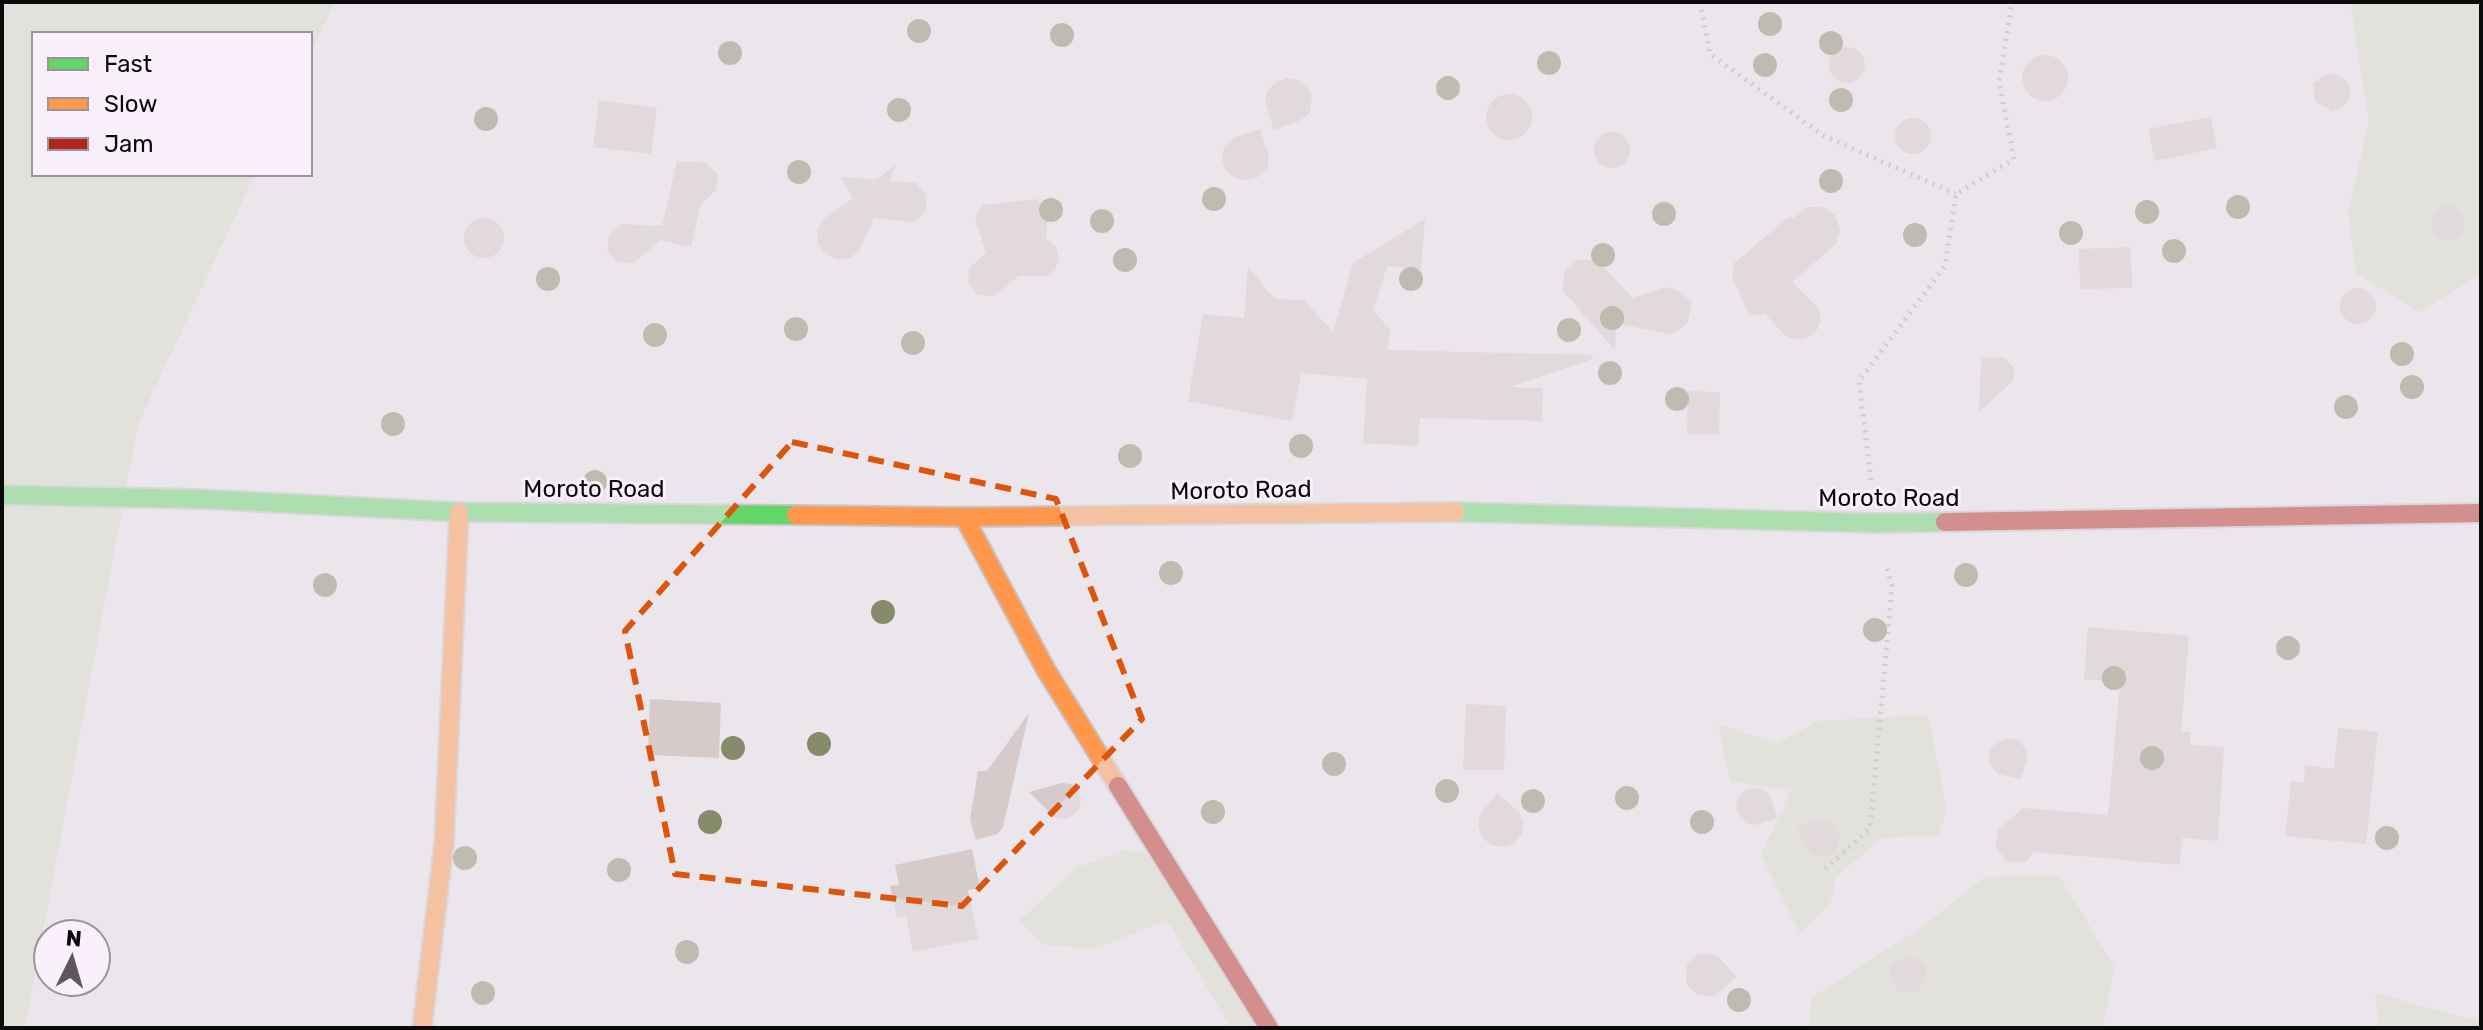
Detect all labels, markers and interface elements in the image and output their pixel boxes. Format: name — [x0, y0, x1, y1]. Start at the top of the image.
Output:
legend — [32, 32, 312, 176]
text: Fast — [104, 50, 152, 78]
text: Slow — [104, 90, 157, 118]
text: Jam — [104, 130, 154, 158]
street label: Moroto Road — [523, 475, 665, 503]
street label: Moroto Road — [1170, 475, 1312, 505]
street label: Moroto Road — [1818, 484, 1960, 512]
north arrow — [32, 918, 112, 998]
text: N — [65, 924, 83, 953]

